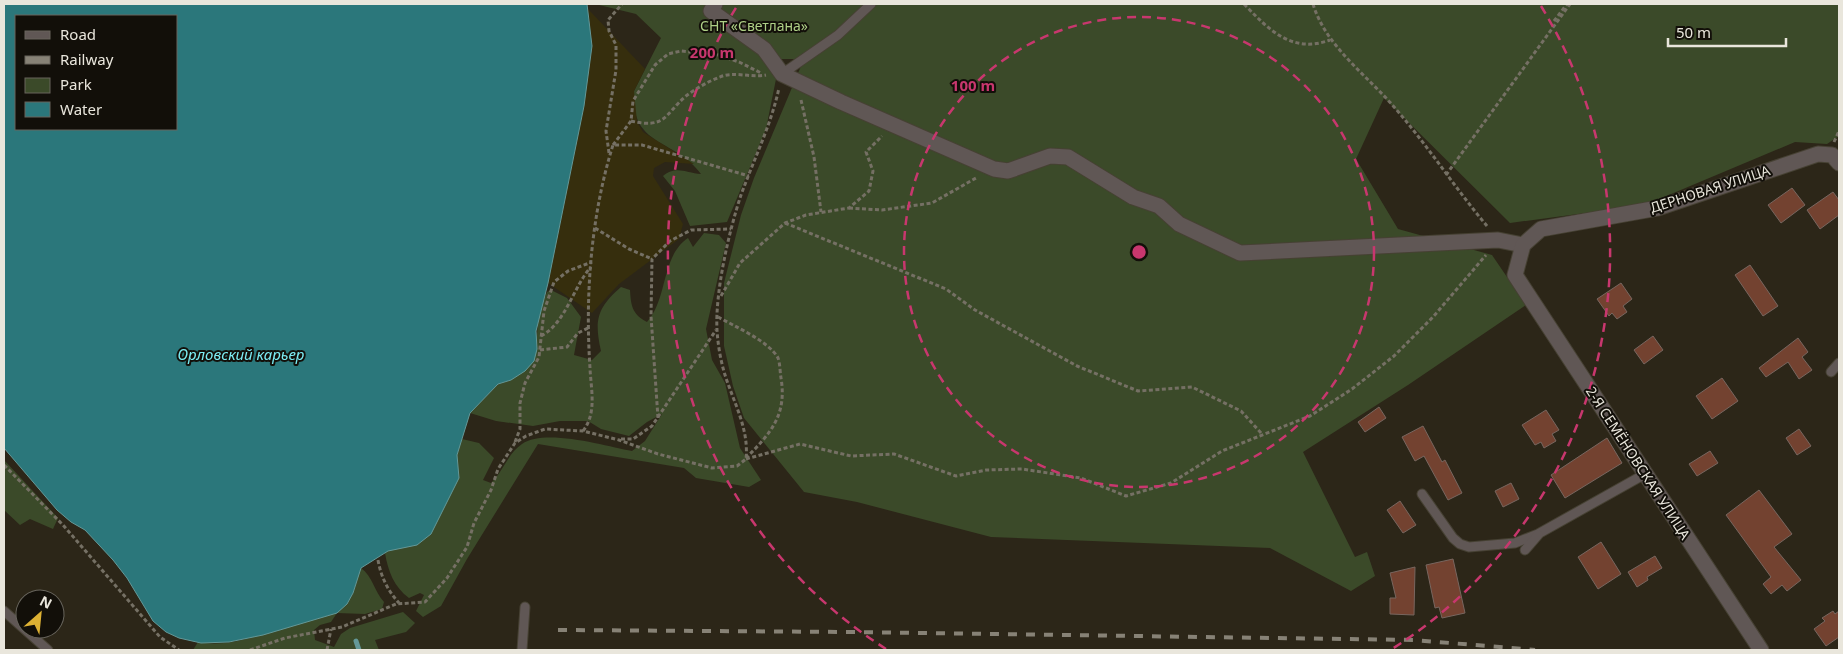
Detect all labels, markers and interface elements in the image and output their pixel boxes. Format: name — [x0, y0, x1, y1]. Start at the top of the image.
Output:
legend — [15, 15, 178, 130]
scale bar — [1668, 15, 1786, 47]
park label: СНТ «Светлана» — [700, 16, 808, 35]
text: 50 m — [1676, 22, 1711, 42]
text: Road — [60, 24, 96, 44]
text: 200 m — [690, 42, 734, 62]
text: Railway — [60, 49, 114, 69]
text: Park — [60, 74, 92, 94]
text: 100 m — [951, 75, 995, 95]
text: Water — [60, 99, 102, 119]
street label: ДЕРНОВАЯ УЛИЦА — [1647, 160, 1772, 217]
centre of rings — [1130, 243, 1148, 261]
water label: Орловский карьер — [178, 344, 304, 364]
street label: 2-Я СЕМЁНОВСКАЯ УЛИЦА — [1582, 383, 1695, 543]
north arrow — [15, 589, 65, 639]
text: N — [37, 591, 56, 613]

